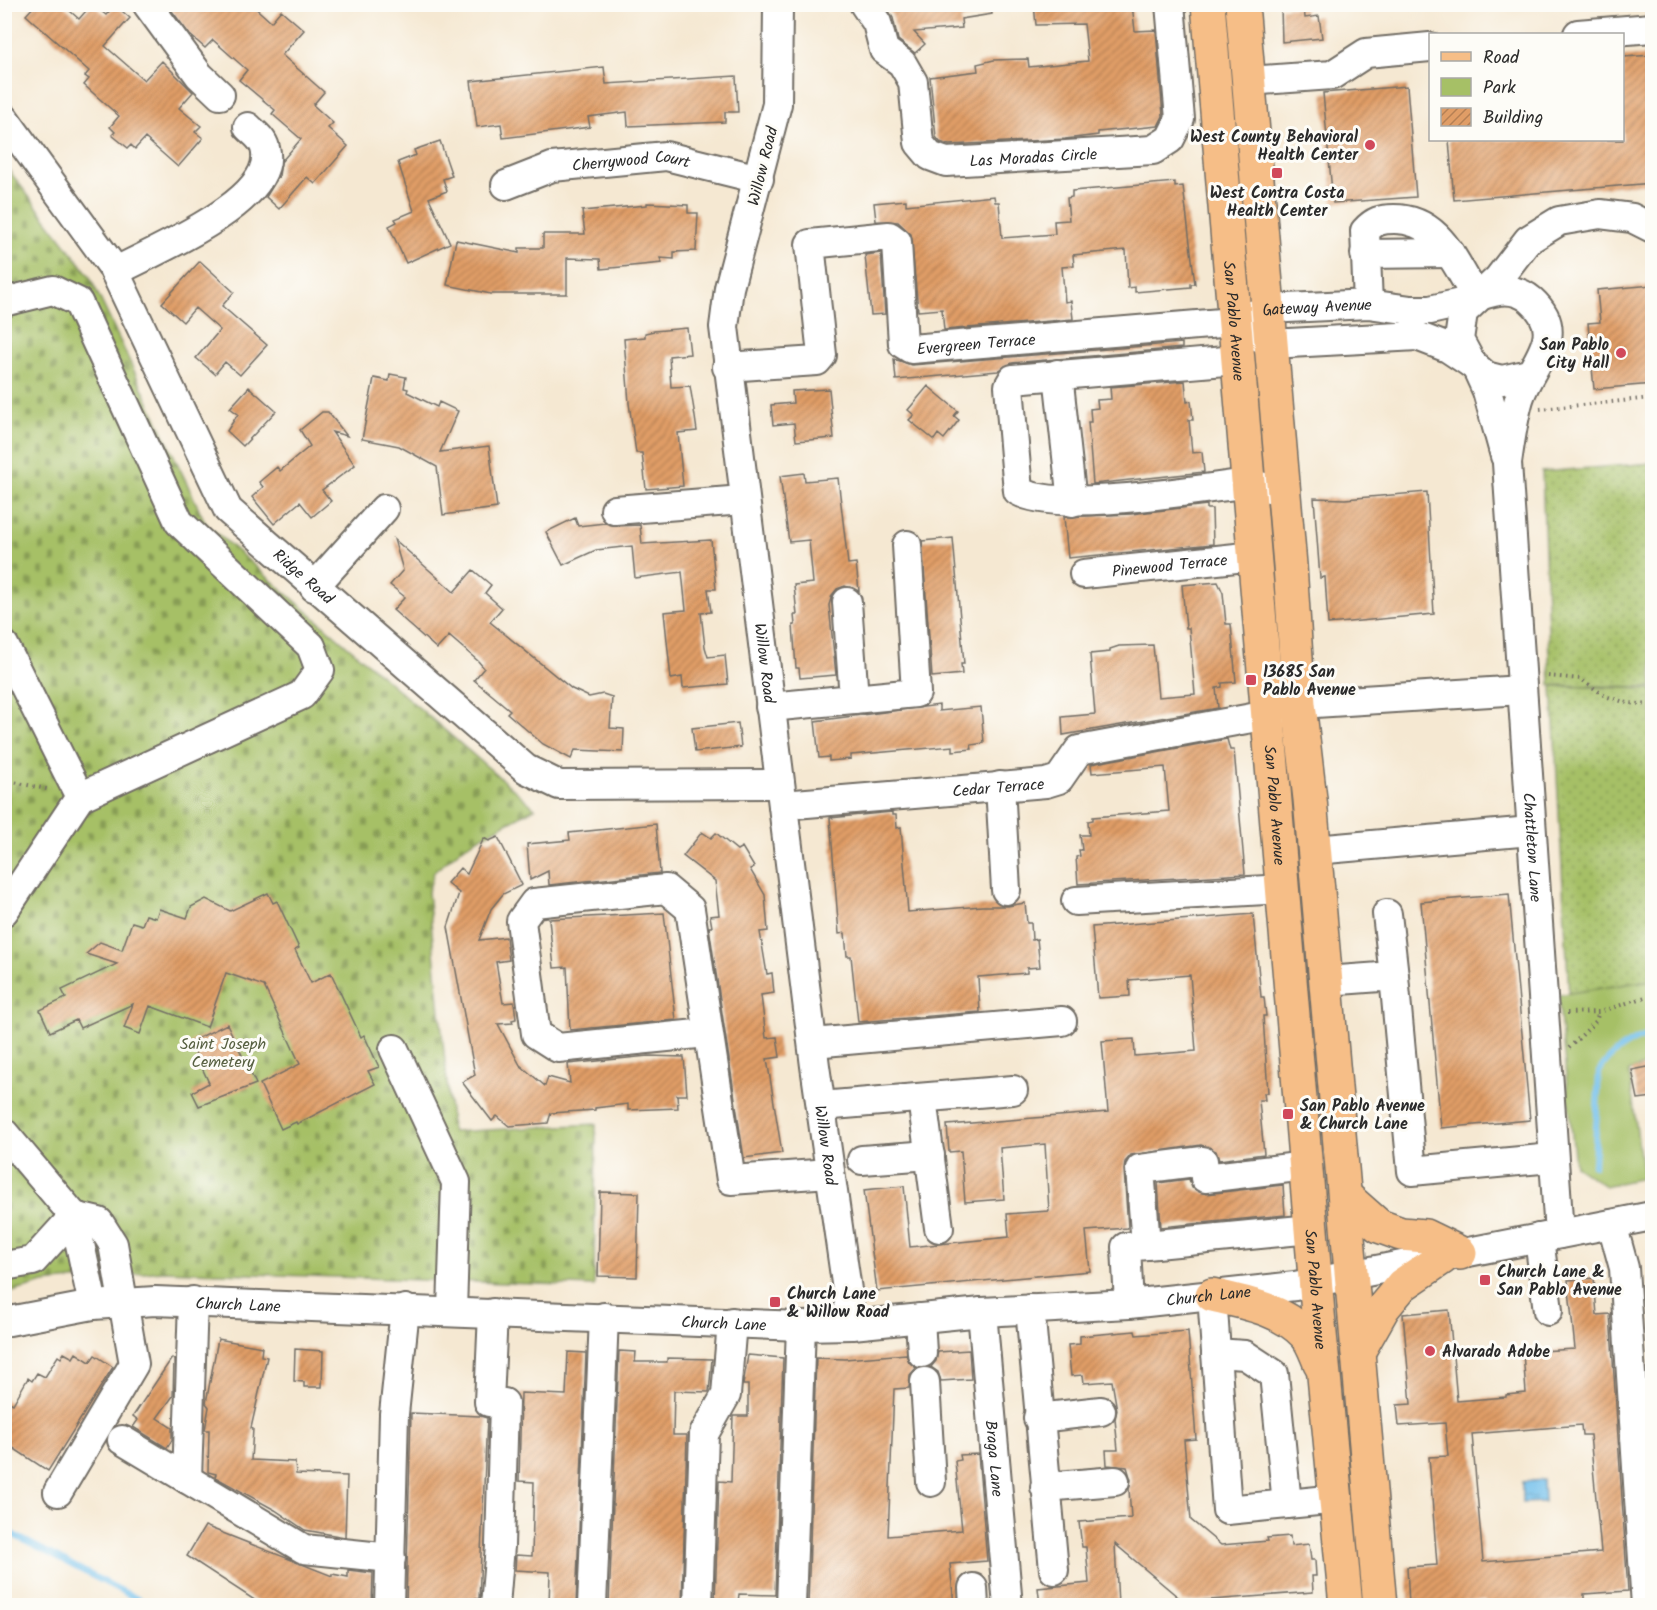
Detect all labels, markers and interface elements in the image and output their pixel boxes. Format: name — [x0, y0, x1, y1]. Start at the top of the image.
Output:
legend — [1429, 33, 1624, 141]
text: Road — [1483, 44, 1520, 73]
text: Park — [1483, 74, 1516, 103]
text: Building — [1483, 104, 1543, 133]
street label: Willow Road — [742, 123, 786, 209]
place label: West County Behavioral Health Center — [1190, 125, 1359, 168]
marker: West County Behavioral Health Center — [1363, 138, 1377, 152]
street label: Las Moradas Circle — [969, 142, 1098, 175]
street label: Cherrywood Court — [571, 145, 693, 179]
marker: West Contra Costa Health Center — [1270, 166, 1284, 180]
place label: West Contra Costa Health Center — [1210, 181, 1344, 224]
street label: San Pablo Avenue — [1216, 260, 1251, 382]
street label: Gateway Avenue — [1258, 293, 1373, 324]
street label: Evergreen Terrace — [916, 328, 1037, 362]
place label: San Pablo City Hall — [1539, 333, 1610, 376]
marker: San Pablo City Hall — [1614, 346, 1628, 360]
street label: Ridge Road — [267, 543, 340, 612]
street label: Pinewood Terrace — [1111, 548, 1229, 585]
street label: Willow Road — [747, 622, 781, 706]
place label: 13685 San Pablo Avenue — [1263, 660, 1356, 703]
marker: 13685 San Pablo Avenue — [1244, 673, 1258, 687]
street label: San Pablo Avenue — [1256, 744, 1291, 866]
street label: Cedar Terrace — [951, 772, 1045, 805]
street label: Chattleton Lane — [1515, 792, 1548, 903]
park label: Saint Joseph Cemetery — [180, 1032, 266, 1075]
place label: San Pablo Avenue & Church Lane — [1300, 1094, 1425, 1137]
street label: Willow Road — [807, 1104, 843, 1188]
marker: San Pablo Avenue & Church Lane — [1281, 1107, 1295, 1121]
street label: San Pablo Avenue — [1297, 1229, 1332, 1351]
place label: Church Lane & San Pablo Avenue — [1497, 1260, 1622, 1303]
marker: Church Lane & San Pablo Avenue — [1478, 1273, 1492, 1287]
street label: Church Lane — [1165, 1280, 1252, 1314]
place label: Church Lane & Willow Road — [787, 1282, 890, 1325]
street label: Church Lane — [195, 1292, 281, 1320]
marker: Church Lane & Willow Road — [768, 1295, 782, 1309]
street label: Church Lane — [681, 1310, 767, 1339]
place label: Alvarado Adobe — [1442, 1340, 1550, 1365]
marker: Alvarado Adobe — [1423, 1344, 1437, 1358]
street label: Braga Lane — [978, 1419, 1009, 1498]

